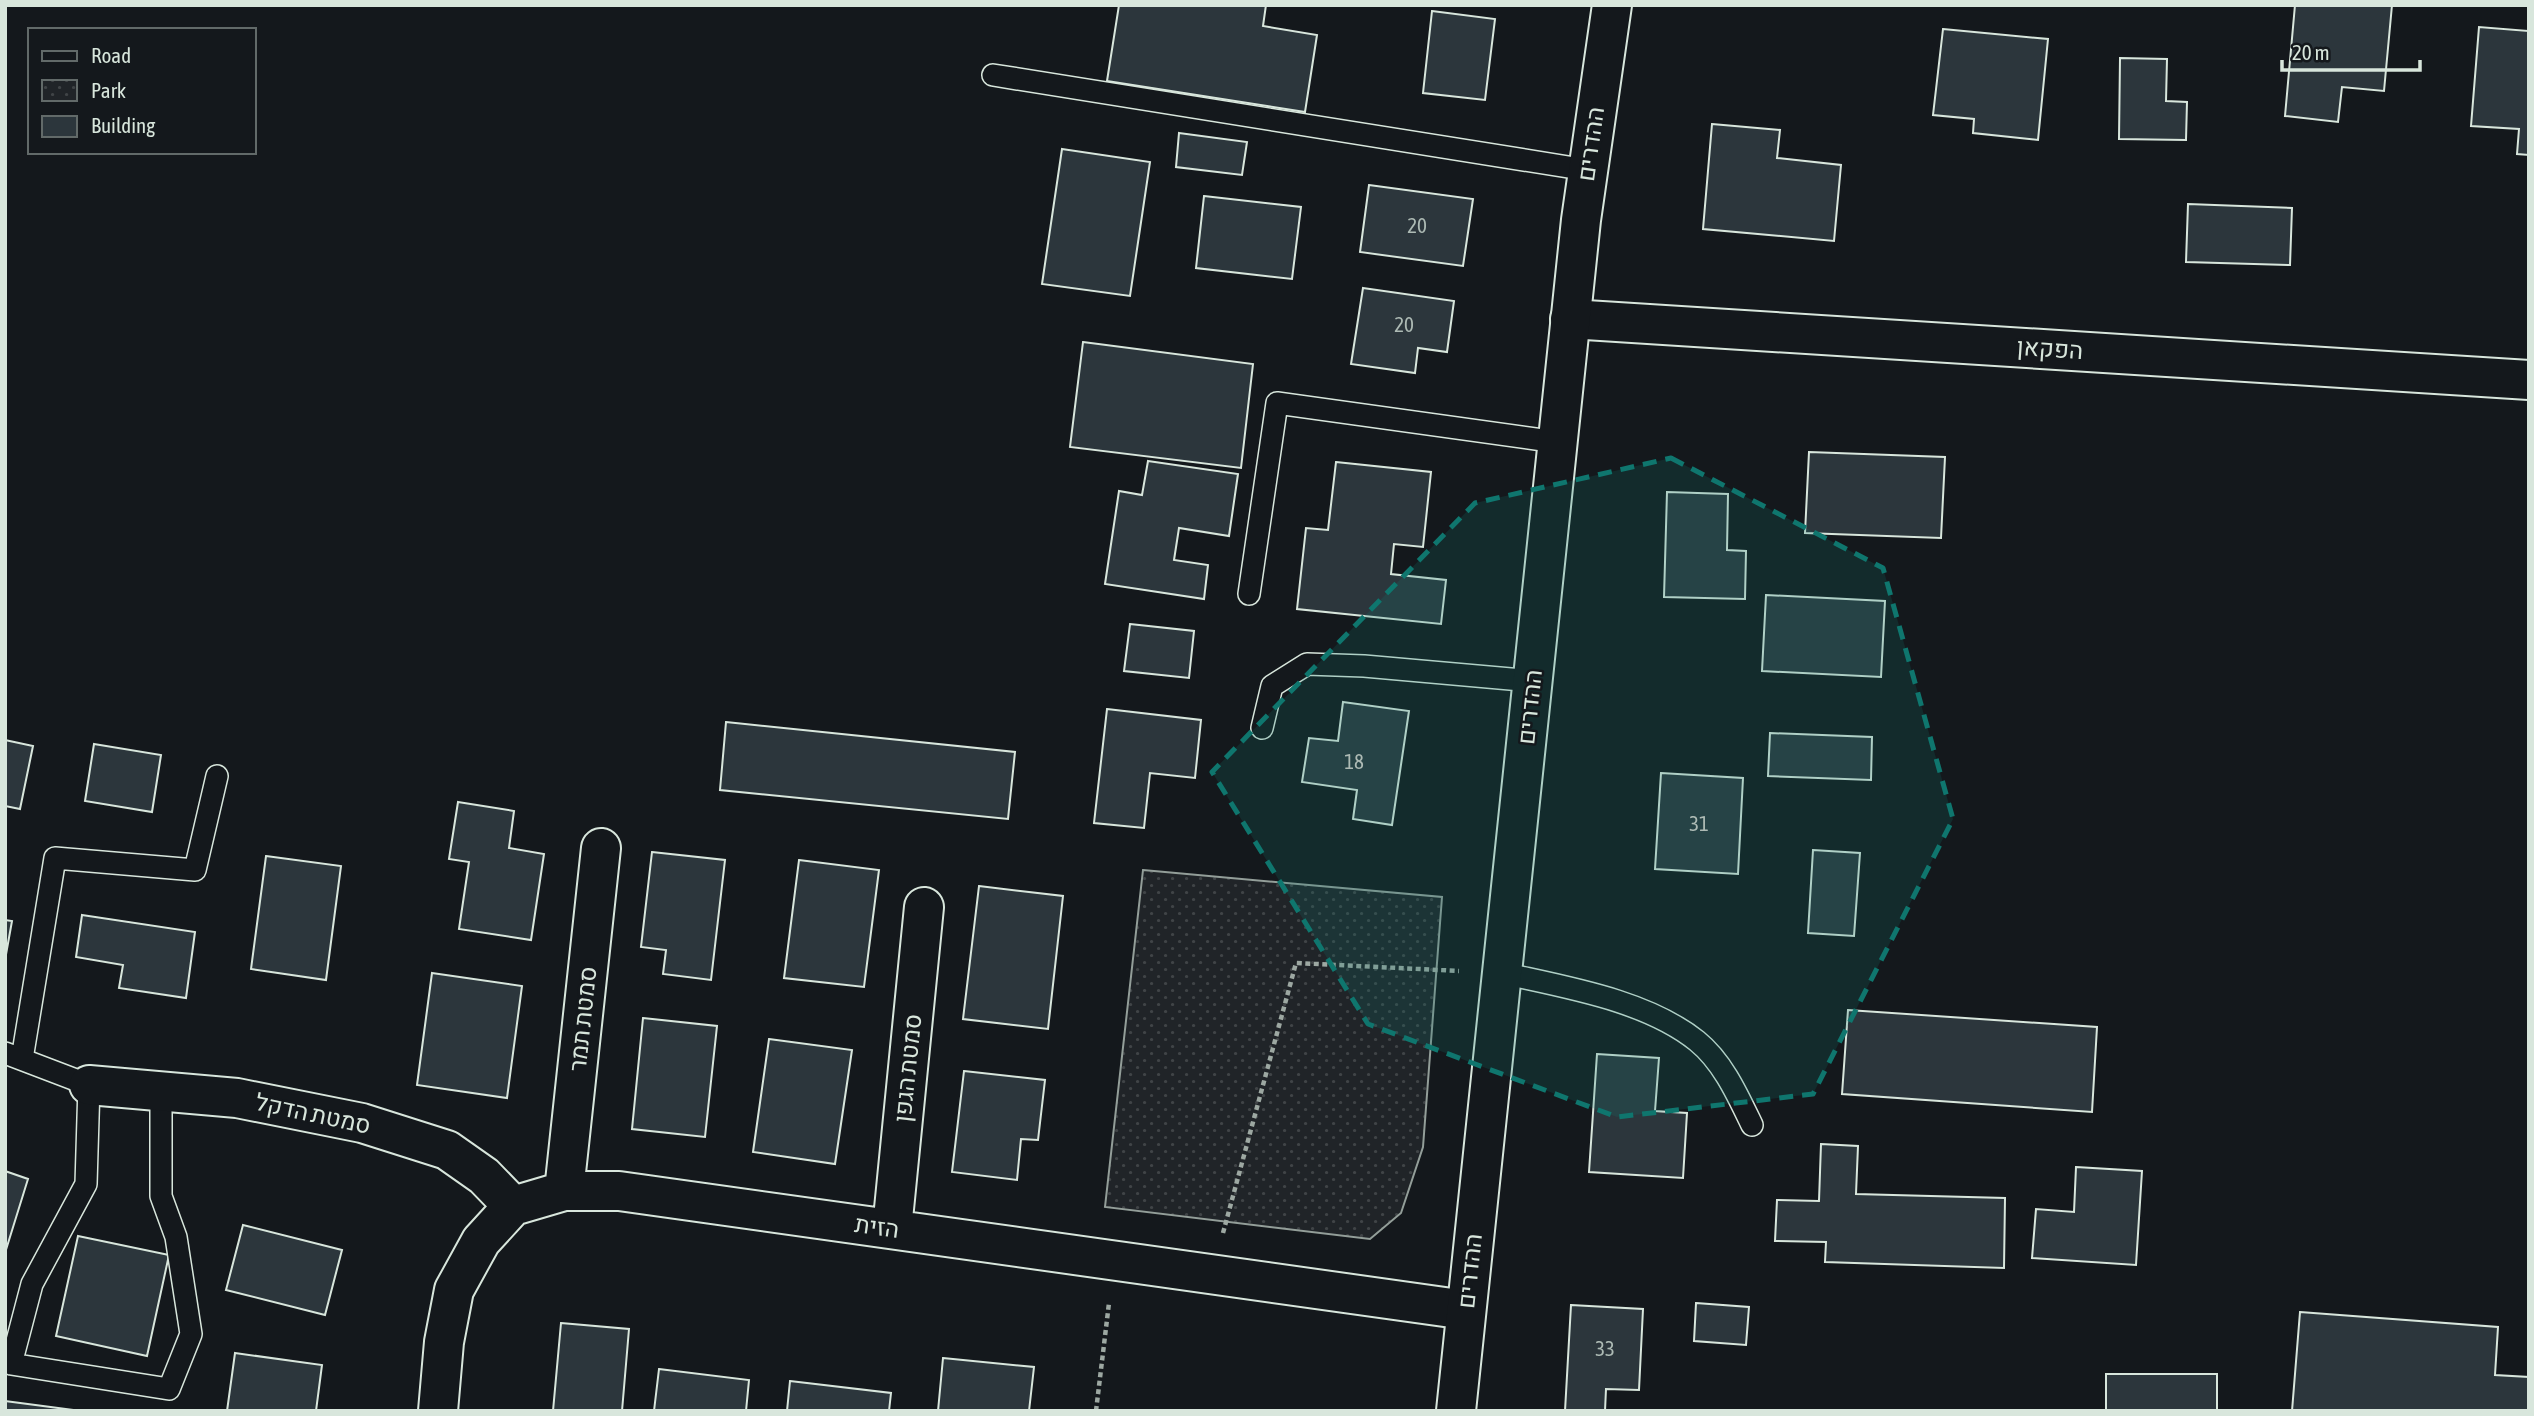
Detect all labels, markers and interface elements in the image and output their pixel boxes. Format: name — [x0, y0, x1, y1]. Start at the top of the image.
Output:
legend — [28, 28, 256, 154]
scale bar — [2282, 28, 2420, 72]
text: 20 m — [2292, 40, 2330, 64]
text: Road — [91, 43, 131, 67]
text: Park — [91, 78, 126, 102]
street label: ההדרים — [1572, 105, 1609, 183]
text: Building — [91, 113, 155, 137]
house number: 20 — [1407, 213, 1427, 237]
house number: 20 — [1394, 312, 1414, 336]
street label: הפקאן — [2016, 333, 2084, 364]
street label: ההדרים — [1512, 668, 1547, 746]
house number: 18 — [1344, 749, 1364, 773]
house number: 31 — [1689, 811, 1709, 835]
street label: סמטת תמר — [564, 965, 601, 1073]
street label: סמטת הגפן — [888, 1012, 927, 1124]
street label: סמטת הדקל — [253, 1088, 373, 1139]
street label: הזית — [853, 1210, 901, 1243]
street label: ההדרים — [1452, 1232, 1487, 1310]
house number: 33 — [1595, 1336, 1615, 1360]

